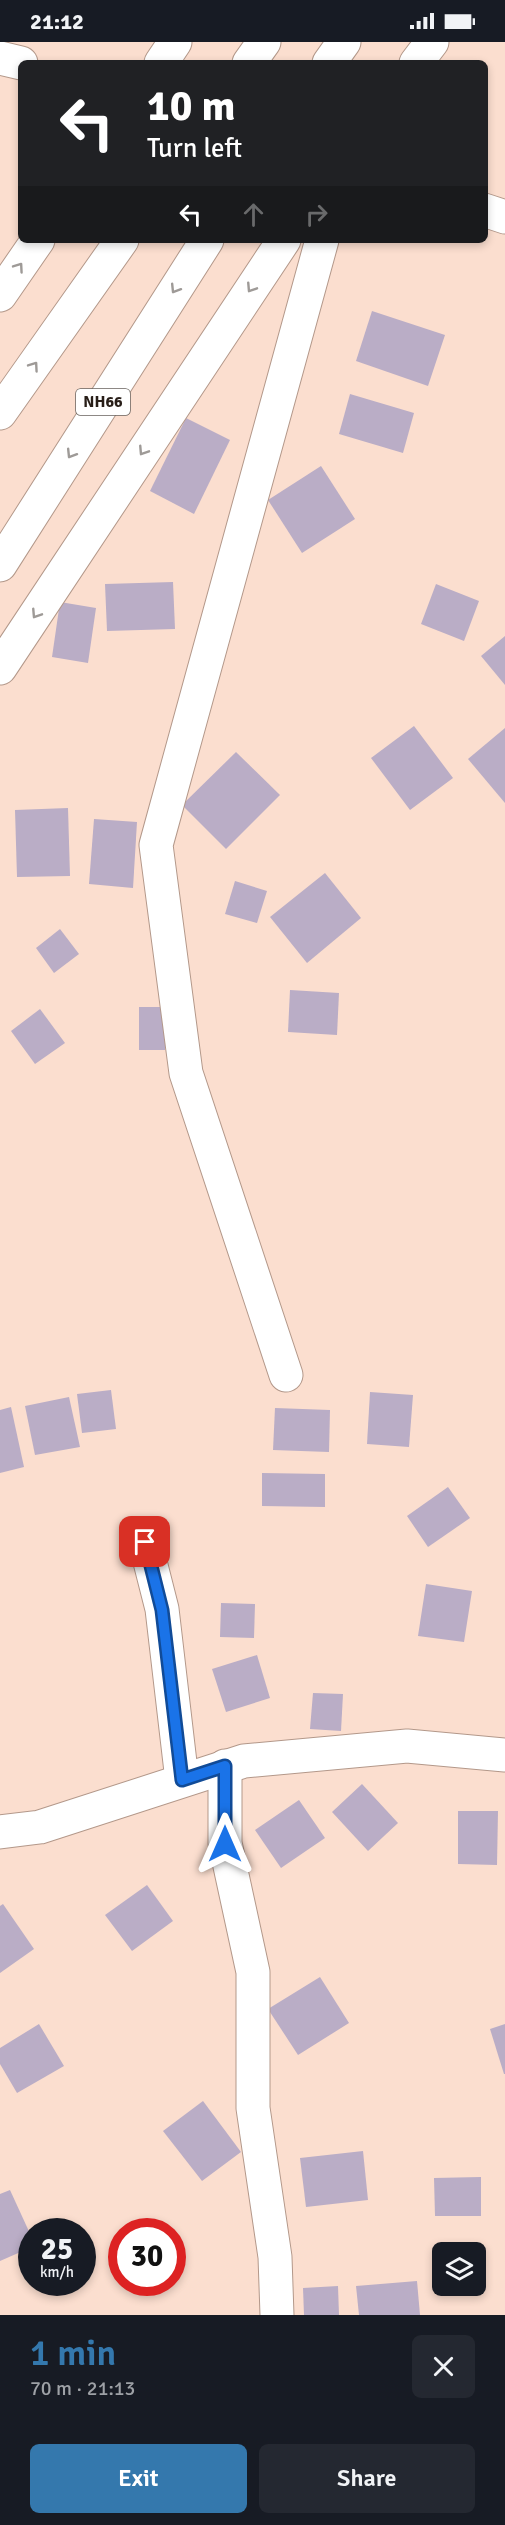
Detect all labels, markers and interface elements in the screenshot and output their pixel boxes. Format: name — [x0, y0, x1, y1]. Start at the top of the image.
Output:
text: 21:12 — [30, 8, 84, 35]
text: 10 m — [147, 81, 236, 132]
icon: left — [48, 84, 126, 162]
text: Turn left — [147, 132, 242, 165]
icon: left — [174, 198, 207, 231]
icon: ahead — [237, 198, 270, 231]
icon: right — [300, 198, 333, 231]
one-way arrow — [12, 263, 23, 274]
one-way arrow — [247, 282, 258, 293]
one-way arrow — [172, 283, 183, 294]
one-way arrow — [27, 361, 38, 372]
road number: NH66 — [76, 389, 130, 415]
one-way arrow — [139, 444, 150, 455]
one-way arrow — [66, 448, 78, 458]
one-way arrow — [31, 608, 43, 618]
pin — [119, 1516, 170, 1567]
icon: arrive — [128, 1525, 161, 1558]
position arrow — [193, 1812, 257, 1876]
speed limit sign: 30 — [108, 2218, 186, 2296]
text: 25 — [41, 2231, 73, 2268]
map controls — [432, 2242, 486, 2296]
button: layers — [432, 2242, 486, 2296]
text: km/h — [40, 2263, 74, 2281]
text: 1 min — [30, 2331, 116, 2376]
button: close — [412, 2335, 475, 2398]
text: 70 m · 21:13 — [30, 2376, 135, 2401]
button: Exit — [30, 2444, 247, 2513]
button: Share — [259, 2444, 475, 2513]

